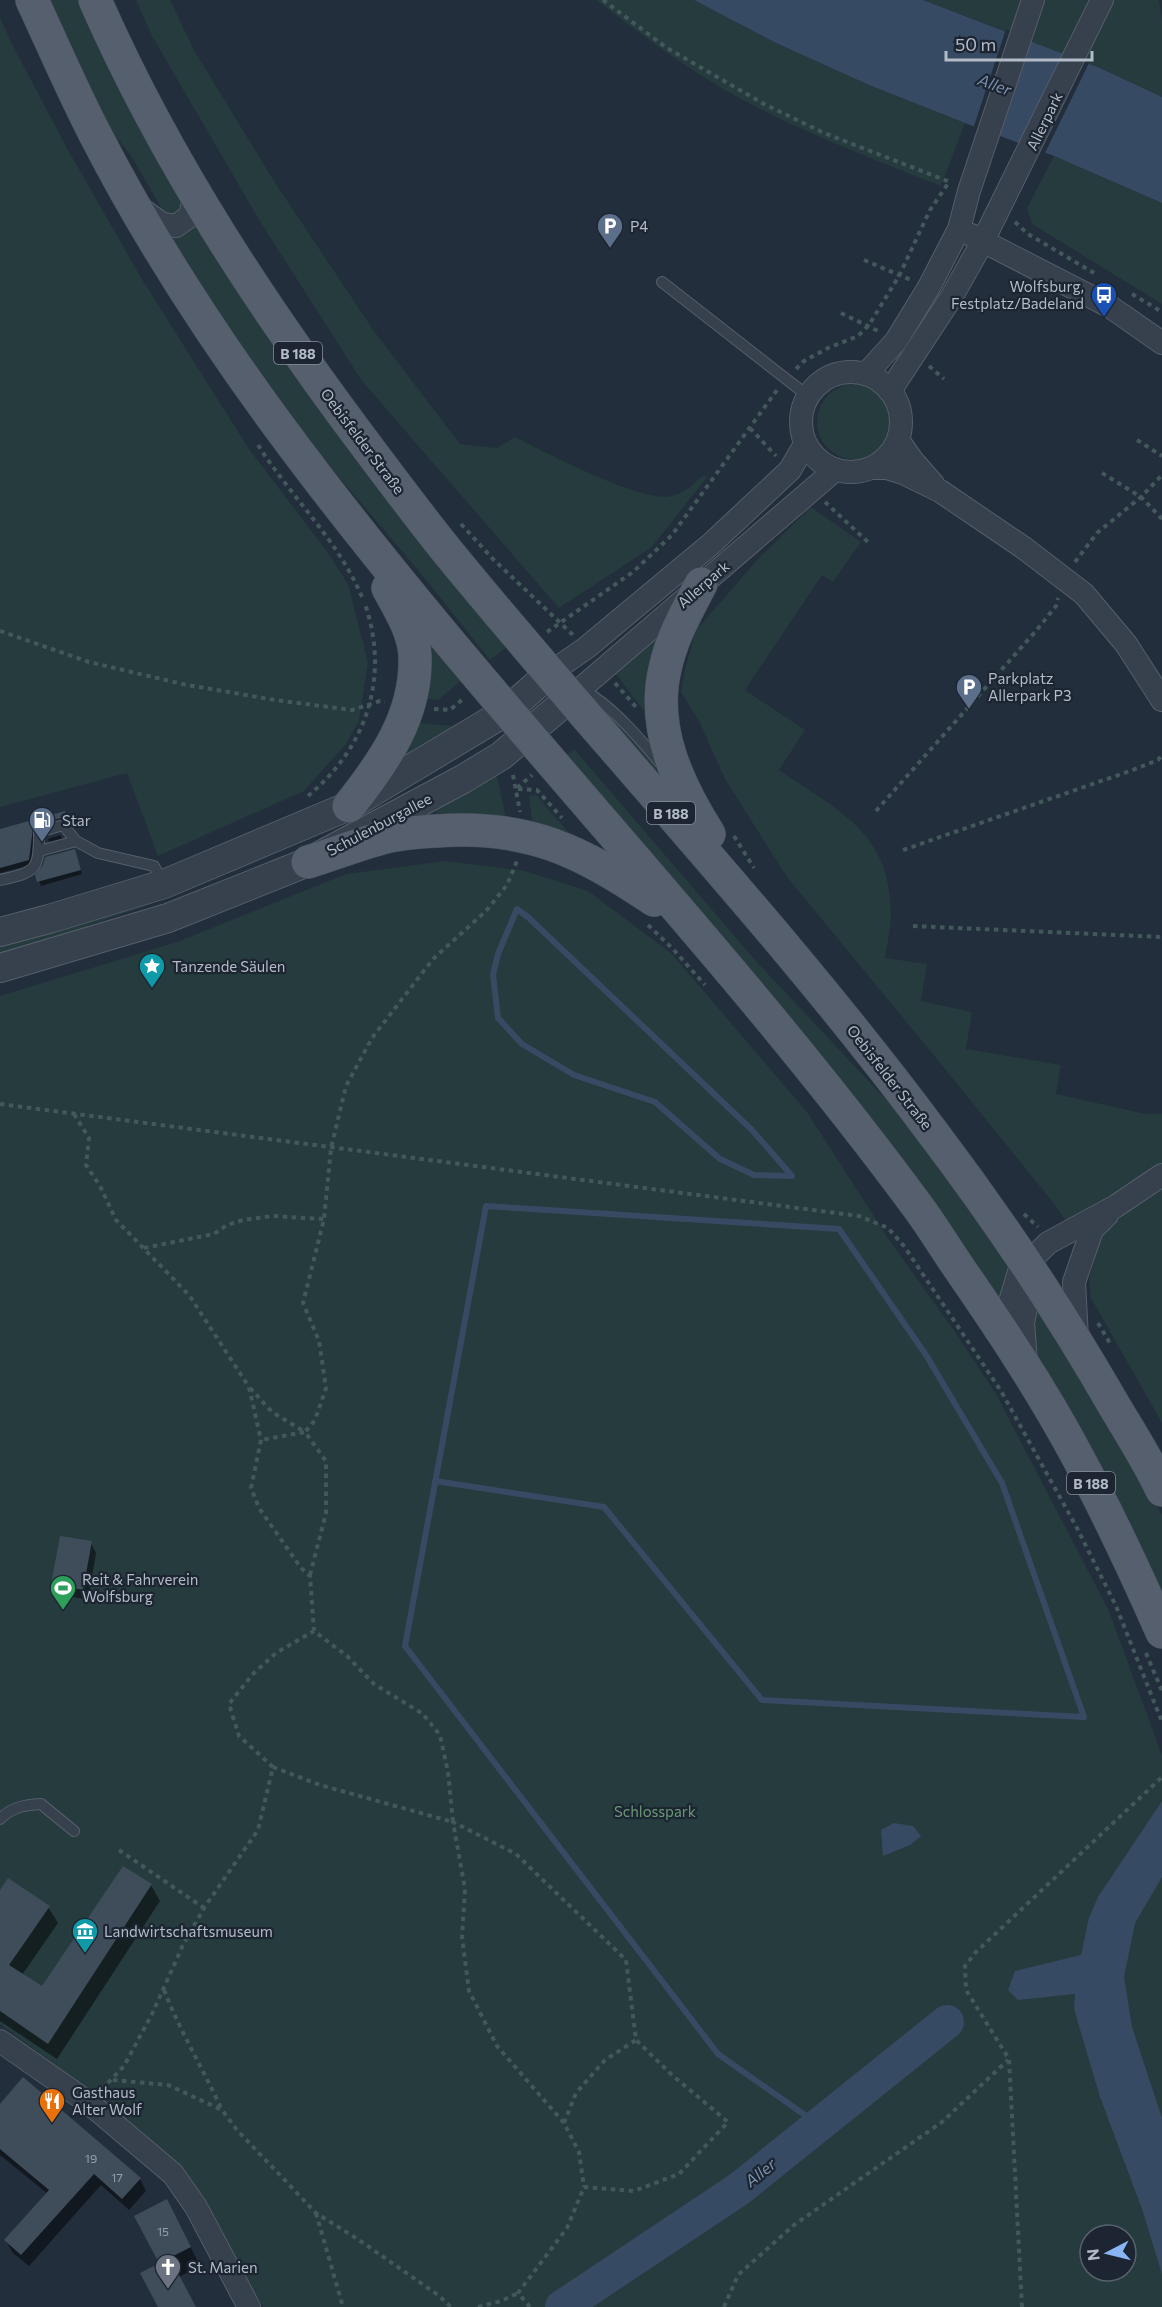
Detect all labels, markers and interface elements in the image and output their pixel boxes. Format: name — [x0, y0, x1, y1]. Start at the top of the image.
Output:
scale bar — [946, 24, 1092, 62]
text: 50 m — [955, 33, 996, 55]
water label: Aller — [975, 69, 1015, 99]
street label: Allerpark — [1022, 89, 1066, 153]
parking icon: P4 — [595, 211, 625, 249]
place label: P4 — [630, 217, 648, 235]
place label: Wolfsburg, Festplatz/Badeland — [951, 277, 1084, 312]
bus stop icon: Wolfsburg, Festplatz/Badeland — [1089, 280, 1119, 318]
road number: B 188 — [274, 342, 322, 364]
street label: Oebisfelder Straße — [317, 385, 409, 498]
street label: Allerpark — [673, 557, 733, 611]
place label: Parkplatz Allerpark P3 — [988, 669, 1072, 704]
parking icon: Parkplatz Allerpark P3 — [954, 672, 984, 710]
street label: Schulenburgallee — [324, 789, 435, 859]
road number: B 188 — [647, 802, 695, 824]
fuel station icon: Star — [27, 805, 57, 843]
place label: Star — [62, 811, 91, 829]
place icon: Tanzende Säulen — [137, 951, 167, 989]
place label: Tanzende Säulen — [172, 957, 285, 975]
street label: Oebisfelder Straße — [844, 1021, 937, 1133]
road number: B 188 — [1067, 1472, 1115, 1494]
place label: Reit & Fahrverein Wolfsburg — [82, 1570, 198, 1605]
sports icon: Reit & Fahrverein Wolfsburg — [48, 1573, 78, 1611]
park label: Schlosspark — [614, 1802, 696, 1820]
museum icon: Landwirtschaftsmuseum — [70, 1916, 100, 1954]
place label: Landwirtschaftsmuseum — [104, 1922, 273, 1940]
place label: Gasthaus Alter Wolf — [72, 2083, 142, 2118]
restaurant icon: Gasthaus Alter Wolf — [37, 2086, 67, 2124]
house number: 19 — [85, 2151, 97, 2165]
water label: Aller — [740, 2154, 780, 2191]
house number: 17 — [111, 2170, 123, 2184]
north arrow — [1078, 2223, 1138, 2283]
house number: 15 — [157, 2224, 169, 2238]
text: N — [1082, 2248, 1103, 2262]
church icon: St. Marien — [153, 2252, 183, 2290]
place label: St. Marien — [188, 2258, 258, 2276]

